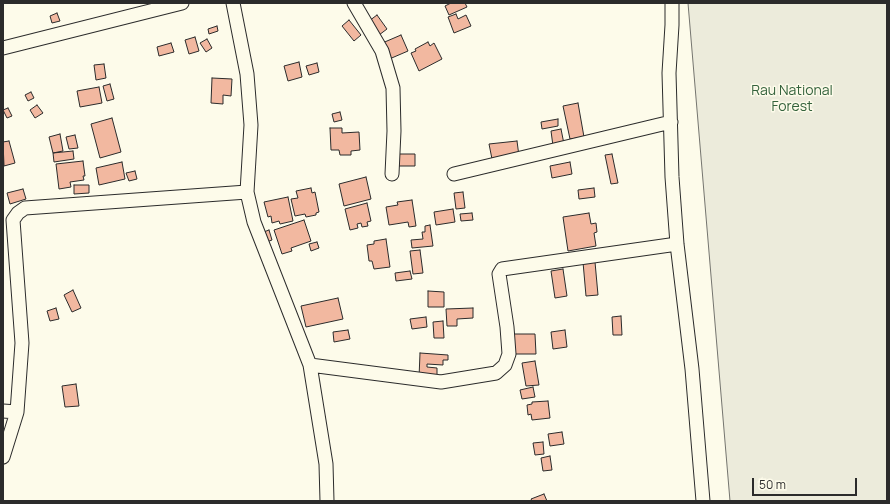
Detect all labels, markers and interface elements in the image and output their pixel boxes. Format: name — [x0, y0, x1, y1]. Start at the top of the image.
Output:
park label: Rau National Forest — [751, 83, 833, 116]
scale bar — [754, 470, 859, 496]
text: 50 m — [759, 476, 786, 493]

